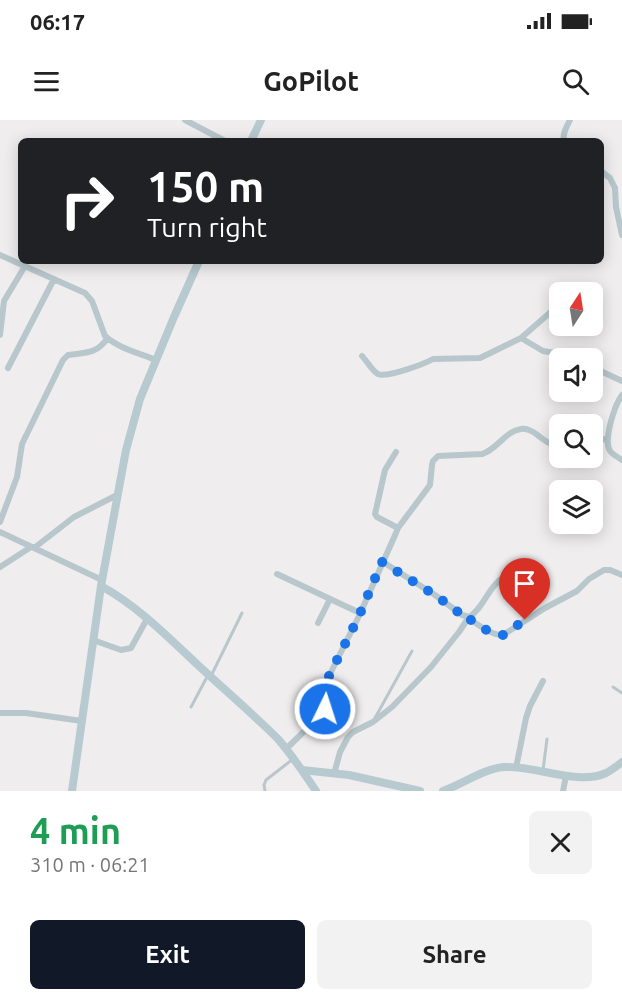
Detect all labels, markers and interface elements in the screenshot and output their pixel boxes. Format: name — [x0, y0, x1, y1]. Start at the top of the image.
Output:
text: 06:17 — [30, 9, 85, 34]
icon: menu — [30, 65, 63, 98]
icon: search — [559, 65, 592, 98]
text: GoPilot — [263, 66, 359, 96]
icon: right — [48, 162, 126, 240]
text: 150 m — [147, 163, 264, 210]
text: Turn right — [147, 212, 267, 242]
north arrow — [549, 282, 603, 336]
map controls — [549, 282, 603, 534]
button: sound — [549, 348, 603, 402]
button: search — [549, 414, 603, 468]
button: layers — [549, 480, 603, 534]
pin — [499, 558, 550, 620]
icon: arrive — [508, 567, 541, 600]
position arrow — [293, 677, 357, 741]
text: 4 min — [30, 810, 121, 851]
button: close — [529, 811, 592, 874]
text: 310 m · 06:21 — [30, 853, 150, 876]
button: Exit — [30, 920, 305, 989]
button: Share — [317, 920, 592, 989]

